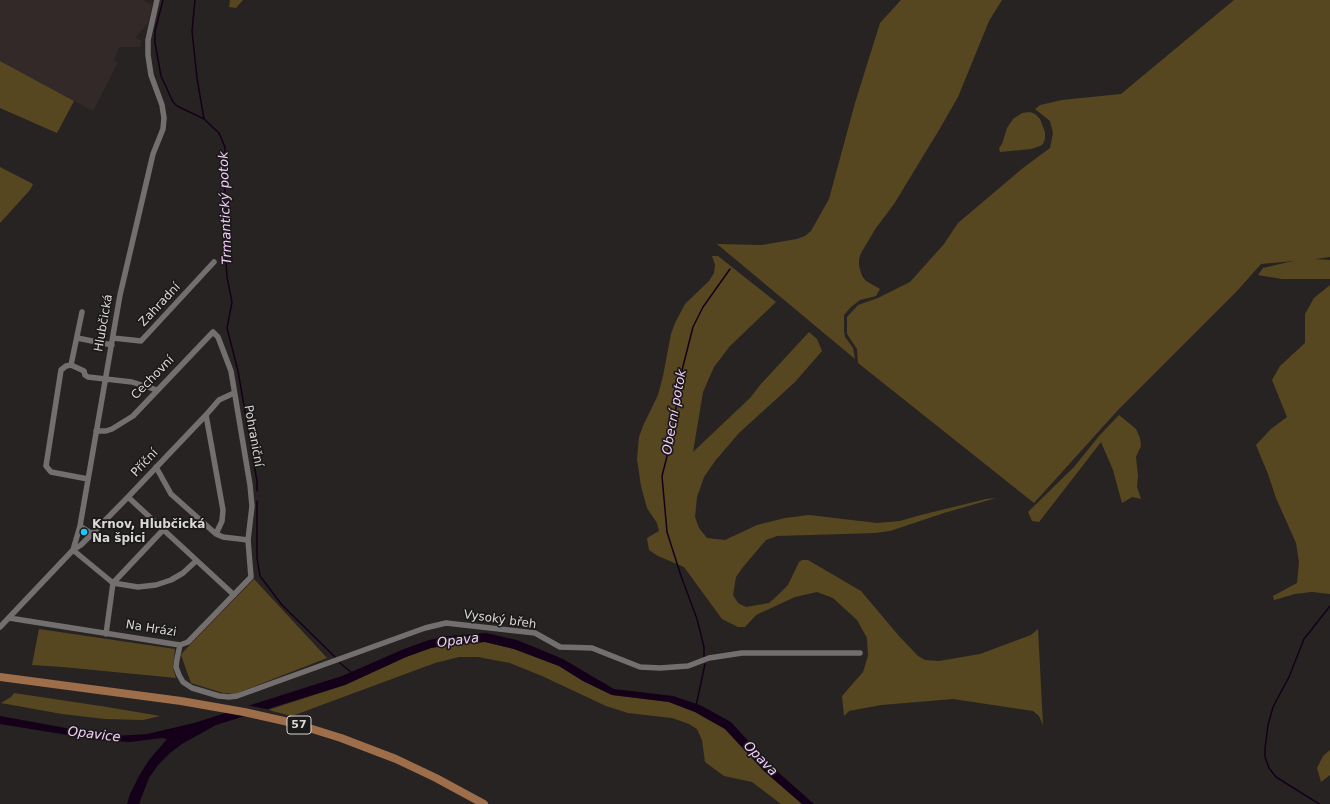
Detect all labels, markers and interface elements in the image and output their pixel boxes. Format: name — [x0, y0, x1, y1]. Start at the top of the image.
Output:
water label: Trmantický potok — [216, 151, 236, 265]
street label: Zahradní — [136, 280, 184, 330]
street label: Hlubčická — [92, 293, 116, 353]
street label: Cechovní — [129, 353, 177, 403]
water label: Obecní potok — [660, 368, 690, 456]
street label: Pohraniční — [240, 404, 266, 468]
street label: Příční — [129, 446, 161, 480]
place label: Krnov, Hlubčická Na špici — [92, 518, 205, 546]
marker: Krnov, Hlubčická Na špici — [79, 527, 89, 537]
street label: Vysoký břeh — [463, 608, 537, 632]
street label: Na Hrázi — [125, 618, 177, 640]
water label: Opava — [436, 631, 480, 651]
road number: 57 — [287, 716, 311, 734]
water label: Opavice — [67, 724, 121, 746]
water label: Opava — [740, 738, 780, 780]

